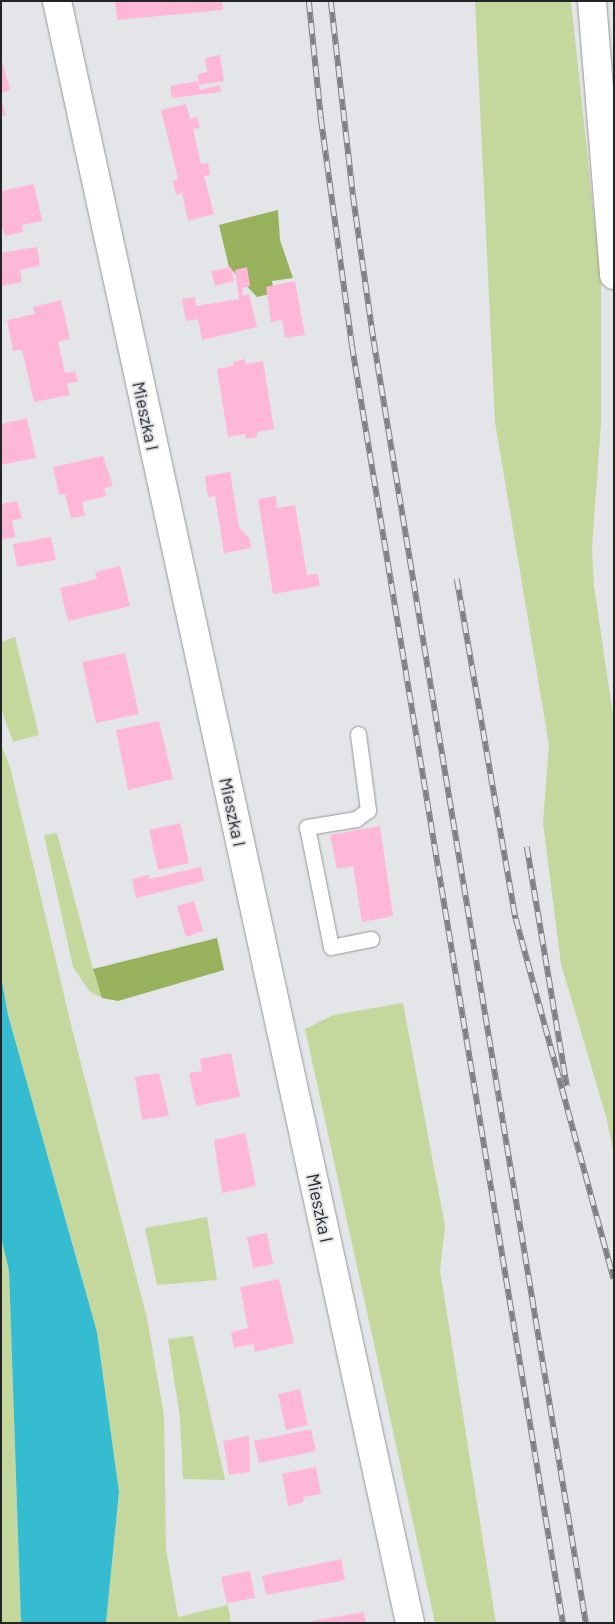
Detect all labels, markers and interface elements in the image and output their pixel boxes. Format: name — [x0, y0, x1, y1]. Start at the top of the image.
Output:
street label: Mieszka I — [128, 380, 164, 452]
street label: Mieszka I — [215, 776, 251, 848]
street label: Mieszka I — [302, 1172, 338, 1244]

